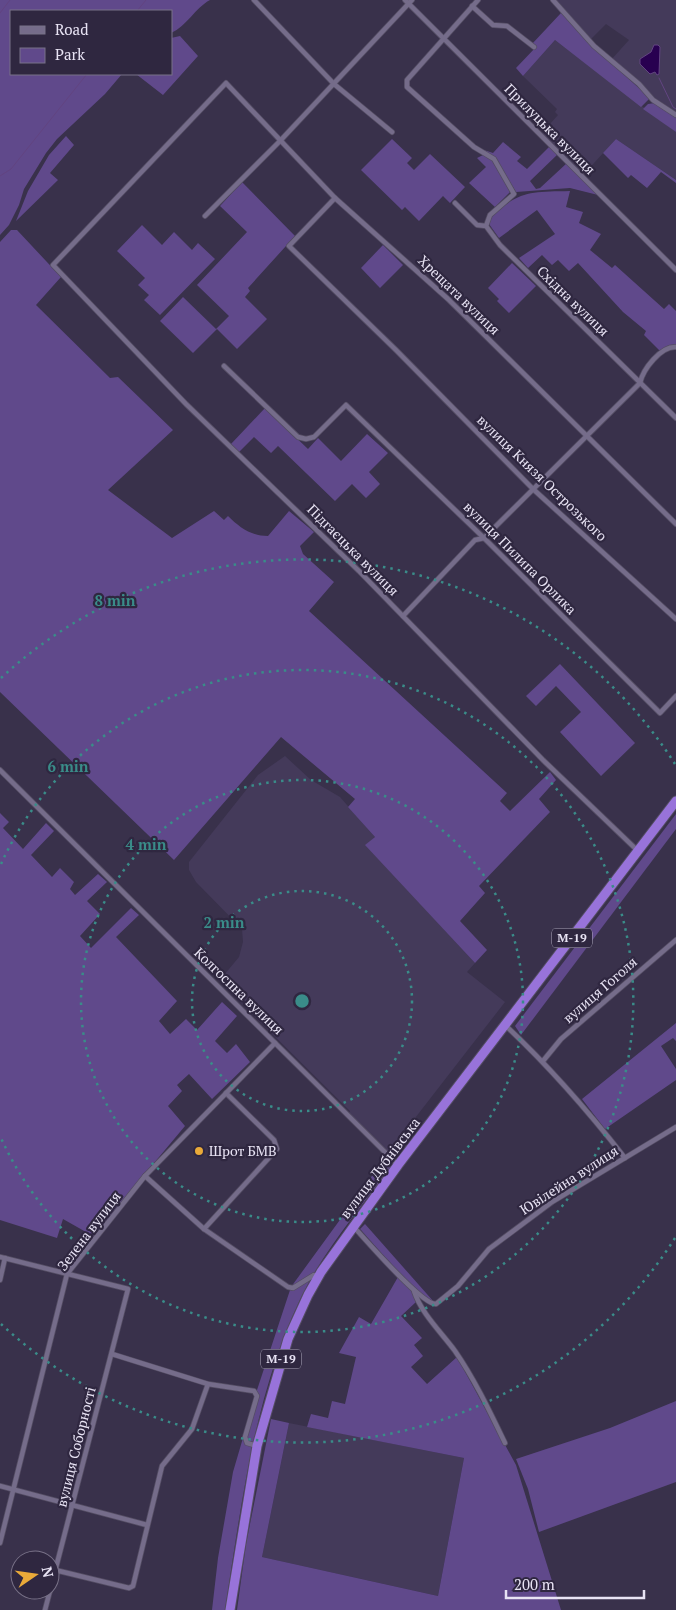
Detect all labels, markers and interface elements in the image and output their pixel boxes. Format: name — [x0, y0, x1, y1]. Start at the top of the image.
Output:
legend — [10, 10, 172, 75]
text: Road — [55, 19, 88, 39]
text: Park — [55, 44, 85, 64]
street label: Прилуцька вулиця — [501, 79, 600, 178]
street label: Хрещата вулиця — [414, 251, 504, 339]
street label: Східна вулиця — [533, 261, 614, 340]
street label: вулиця Князя Острозького — [473, 410, 612, 545]
street label: вулиця Пилипа Орлика — [460, 497, 581, 618]
street label: Підгаєцька вулиця — [303, 500, 403, 600]
text: 8 min — [94, 590, 136, 610]
text: 6 min — [47, 756, 89, 776]
text: 4 min — [125, 834, 167, 854]
text: 2 min — [203, 912, 245, 932]
road number: М-19 — [552, 928, 592, 948]
street label: Колгоспна вулиця — [190, 943, 288, 1038]
street label: вулиця Гоголя — [559, 952, 641, 1027]
centre of rings — [293, 992, 311, 1010]
street label: вулиця Дубнівська — [335, 1113, 424, 1222]
place label: Шрот БМВ — [209, 1141, 277, 1160]
street label: Ювілейна вулиця — [516, 1141, 622, 1219]
marker: Шрот БМВ — [193, 1145, 205, 1157]
street label: Зелена вулиця — [53, 1187, 125, 1274]
road number: М-19 — [261, 1350, 301, 1368]
street label: вулиця Соборності — [51, 1385, 100, 1509]
north arrow — [10, 1550, 60, 1600]
text: N — [38, 1565, 59, 1580]
scale bar — [506, 1568, 644, 1600]
text: 200 m — [514, 1574, 555, 1594]

